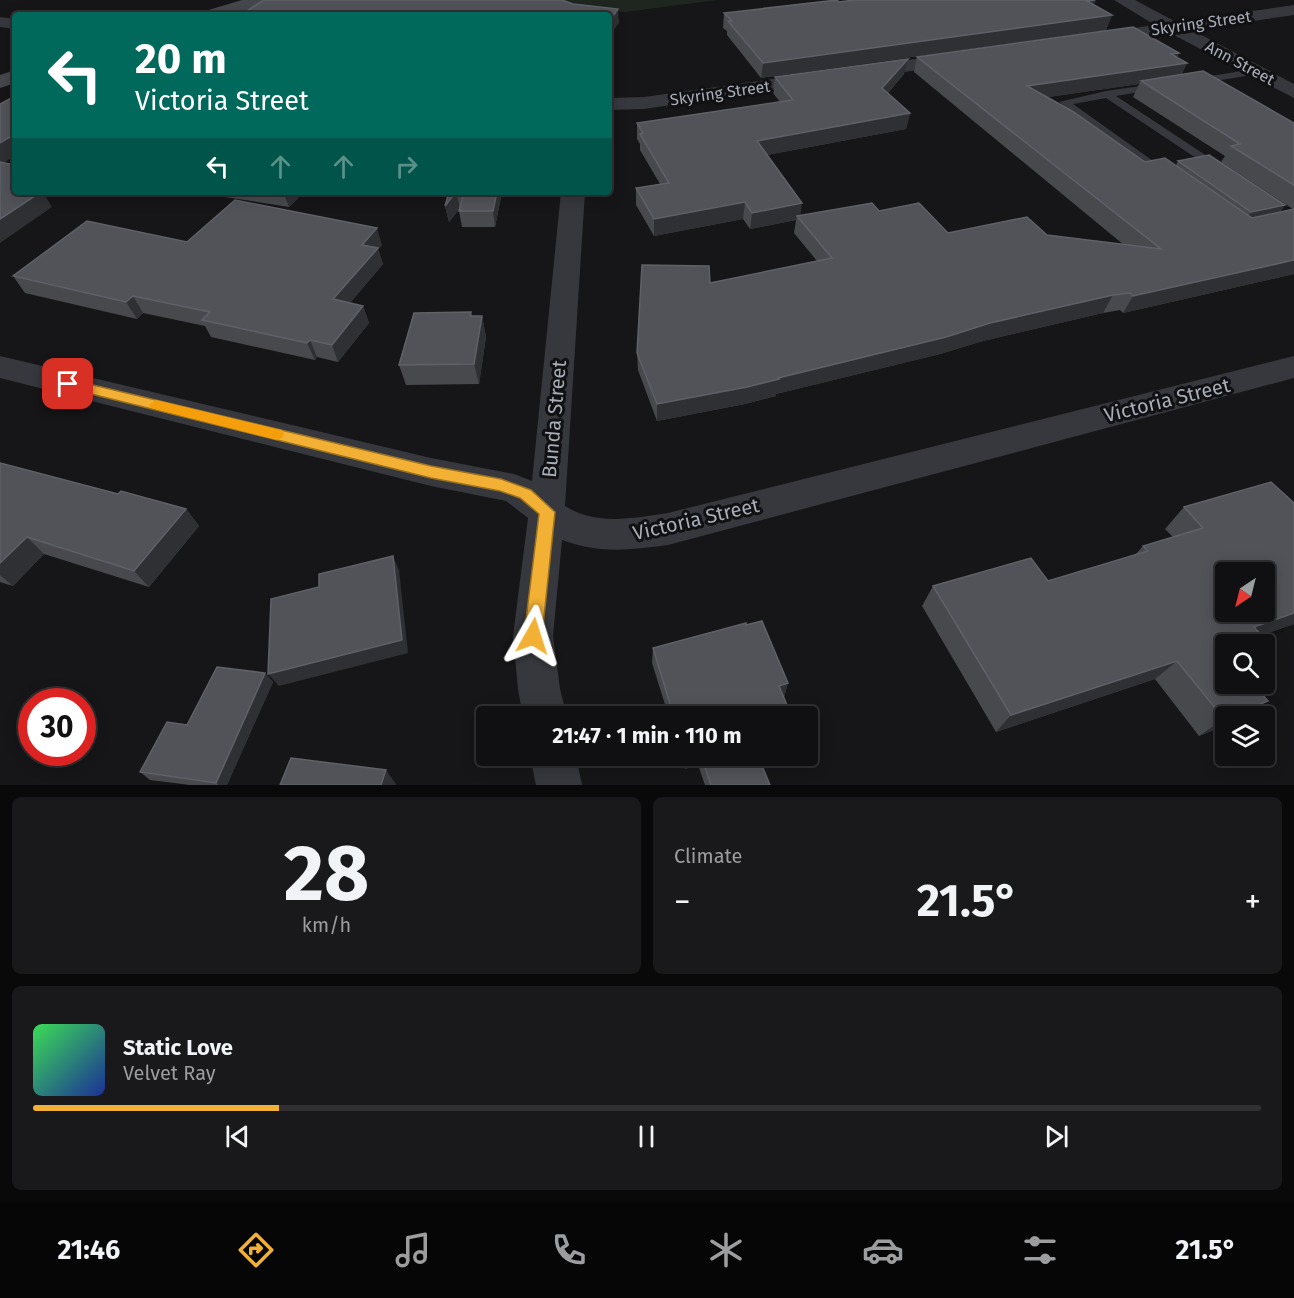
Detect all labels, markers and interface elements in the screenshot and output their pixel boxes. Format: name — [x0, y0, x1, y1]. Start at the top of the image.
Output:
street label: Skyring Street — [1150, 7, 1252, 39]
text: 20 m — [135, 34, 227, 84]
icon: left — [36, 36, 114, 114]
street label: Ann Street — [1202, 37, 1278, 89]
street label: Skyring Street — [669, 77, 771, 109]
text: Victoria Street — [135, 85, 309, 117]
icon: left — [201, 150, 234, 183]
icon: ahead — [264, 150, 297, 183]
icon: ahead — [327, 150, 360, 183]
icon: right — [390, 150, 423, 183]
pin — [42, 358, 93, 409]
street label: Bunda Street — [537, 358, 571, 479]
icon: arrive — [51, 367, 84, 400]
street label: Victoria Street — [1102, 373, 1233, 427]
street label: Victoria Street — [631, 493, 762, 545]
north arrow — [1215, 562, 1275, 622]
map controls — [1215, 562, 1275, 766]
position arrow — [501, 604, 565, 668]
button: search — [1215, 634, 1275, 694]
speed limit sign: 30 — [18, 688, 96, 766]
button: layers — [1215, 706, 1275, 766]
text: 21:47 · 1 min · 110 m — [552, 722, 742, 749]
text: 28 — [284, 827, 369, 921]
text: Climate — [674, 844, 742, 868]
text: 21.5° — [917, 874, 1018, 928]
text: − — [674, 882, 691, 922]
text: + — [1245, 882, 1261, 922]
text: km/h — [302, 913, 351, 937]
text: Static Love — [123, 1034, 233, 1061]
text: Velvet Ray — [123, 1061, 216, 1085]
icon: previous — [221, 1120, 254, 1153]
icon: pause — [630, 1120, 663, 1153]
icon: next — [1040, 1120, 1073, 1153]
icon: directions — [235, 1229, 277, 1271]
icon: music — [392, 1229, 434, 1271]
icon: phone — [548, 1229, 590, 1271]
icon: climate — [705, 1229, 747, 1271]
icon: car — [862, 1229, 904, 1271]
icon: filters — [1019, 1229, 1061, 1271]
text: 21:46 — [57, 1234, 120, 1266]
text: 21.5° — [1176, 1234, 1237, 1266]

